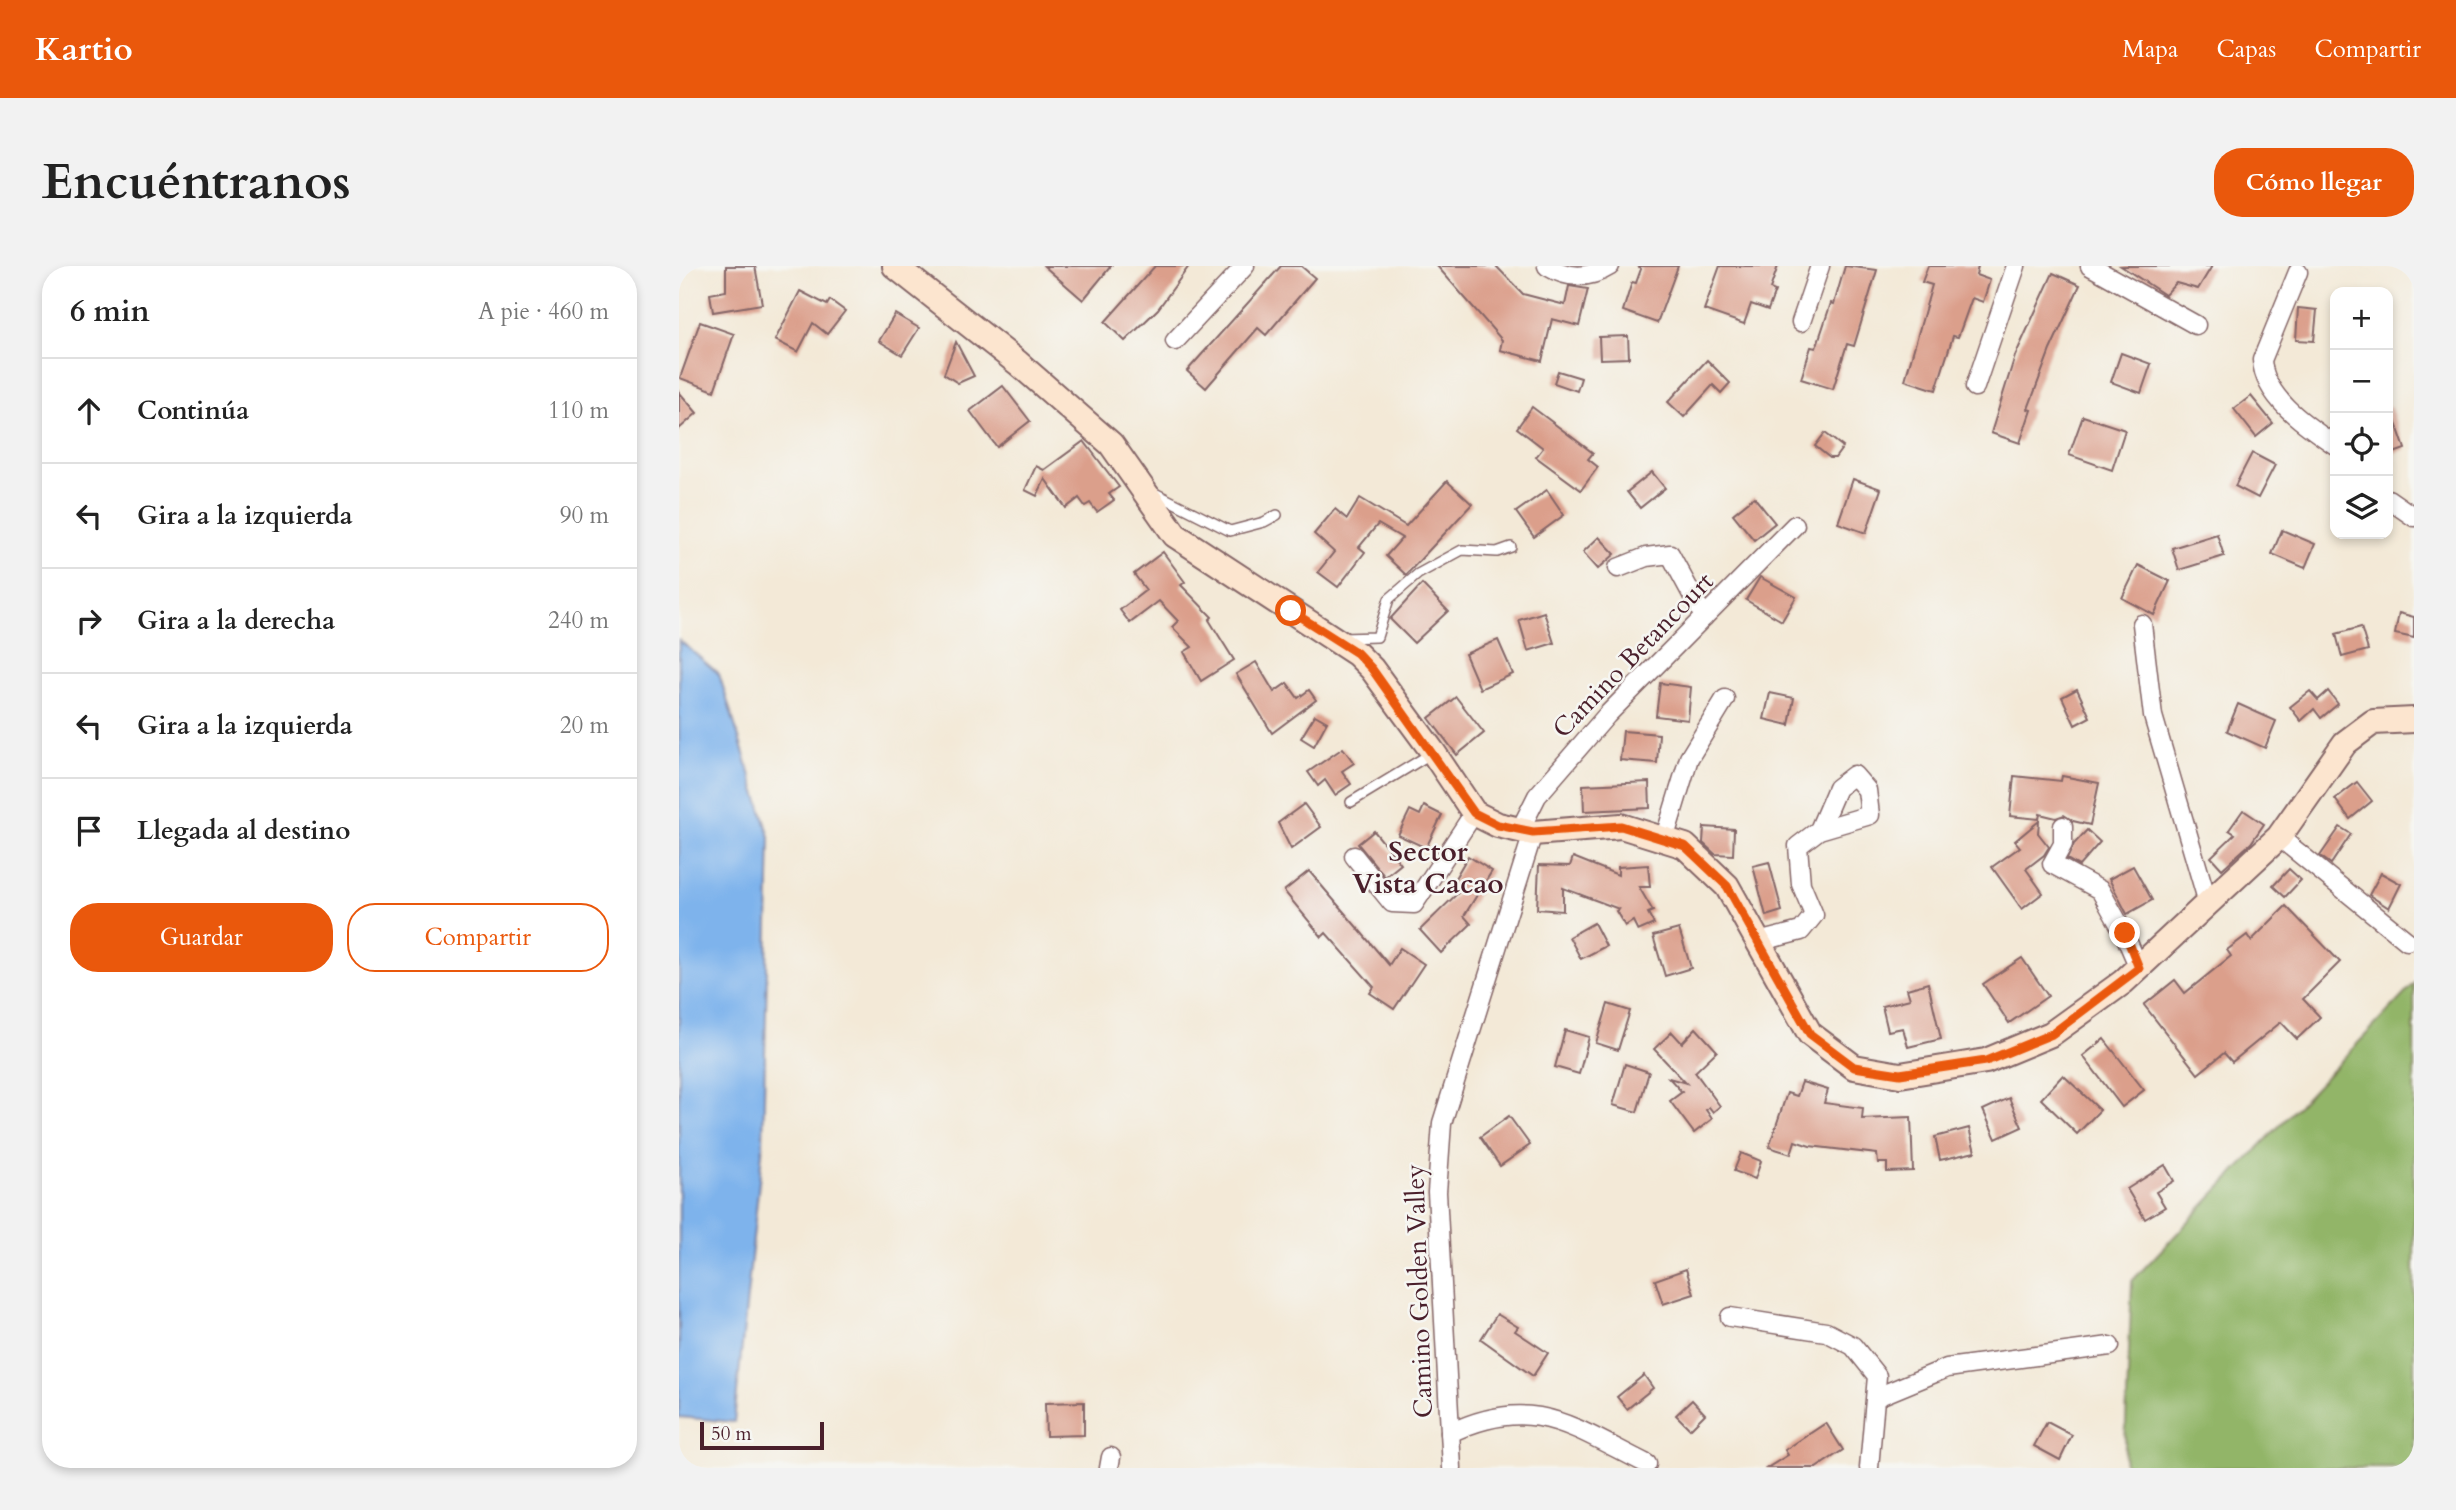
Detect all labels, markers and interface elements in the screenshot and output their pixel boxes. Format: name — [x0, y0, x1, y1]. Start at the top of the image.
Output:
text: Kartio — [35, 27, 133, 72]
text: Mapa — [2122, 33, 2178, 66]
text: Capas — [2216, 33, 2276, 66]
text: Compartir — [2314, 33, 2421, 66]
button: Cómo llegar — [2214, 148, 2414, 217]
text: Encuéntranos — [42, 149, 351, 216]
map controls — [2330, 287, 2393, 539]
button: + — [2330, 287, 2393, 350]
text: 6 min — [70, 291, 150, 332]
text: A pie · 460 m — [478, 296, 609, 327]
button: − — [2330, 350, 2393, 413]
icon: ahead — [70, 392, 108, 430]
text: Continúa — [137, 393, 249, 428]
text: 110 m — [548, 395, 609, 426]
button: locate — [2330, 413, 2393, 476]
button: layers — [2330, 476, 2393, 539]
icon: left — [70, 497, 108, 535]
text: Gira a la izquierda — [137, 498, 353, 533]
text: 90 m — [560, 500, 609, 531]
street label: Camino Betancourt — [1545, 564, 1721, 746]
route start — [1275, 595, 1306, 626]
icon: right — [70, 602, 108, 640]
text: Gira a la derecha — [137, 603, 335, 638]
text: 240 m — [548, 605, 609, 636]
icon: left — [70, 707, 108, 745]
text: Gira a la izquierda — [137, 708, 353, 743]
text: 20 m — [560, 710, 609, 741]
icon: arrive — [70, 812, 108, 850]
text: Llegada al destino — [137, 813, 351, 848]
district label: Sector Vista Cacao — [1352, 833, 1504, 903]
button: Guardar — [70, 903, 333, 972]
button: Compartir — [347, 903, 609, 972]
route end — [2109, 917, 2140, 948]
street label: Camino Golden Valley — [1397, 1163, 1441, 1419]
scale bar — [700, 1419, 824, 1451]
text: 50 m — [711, 1421, 752, 1447]

